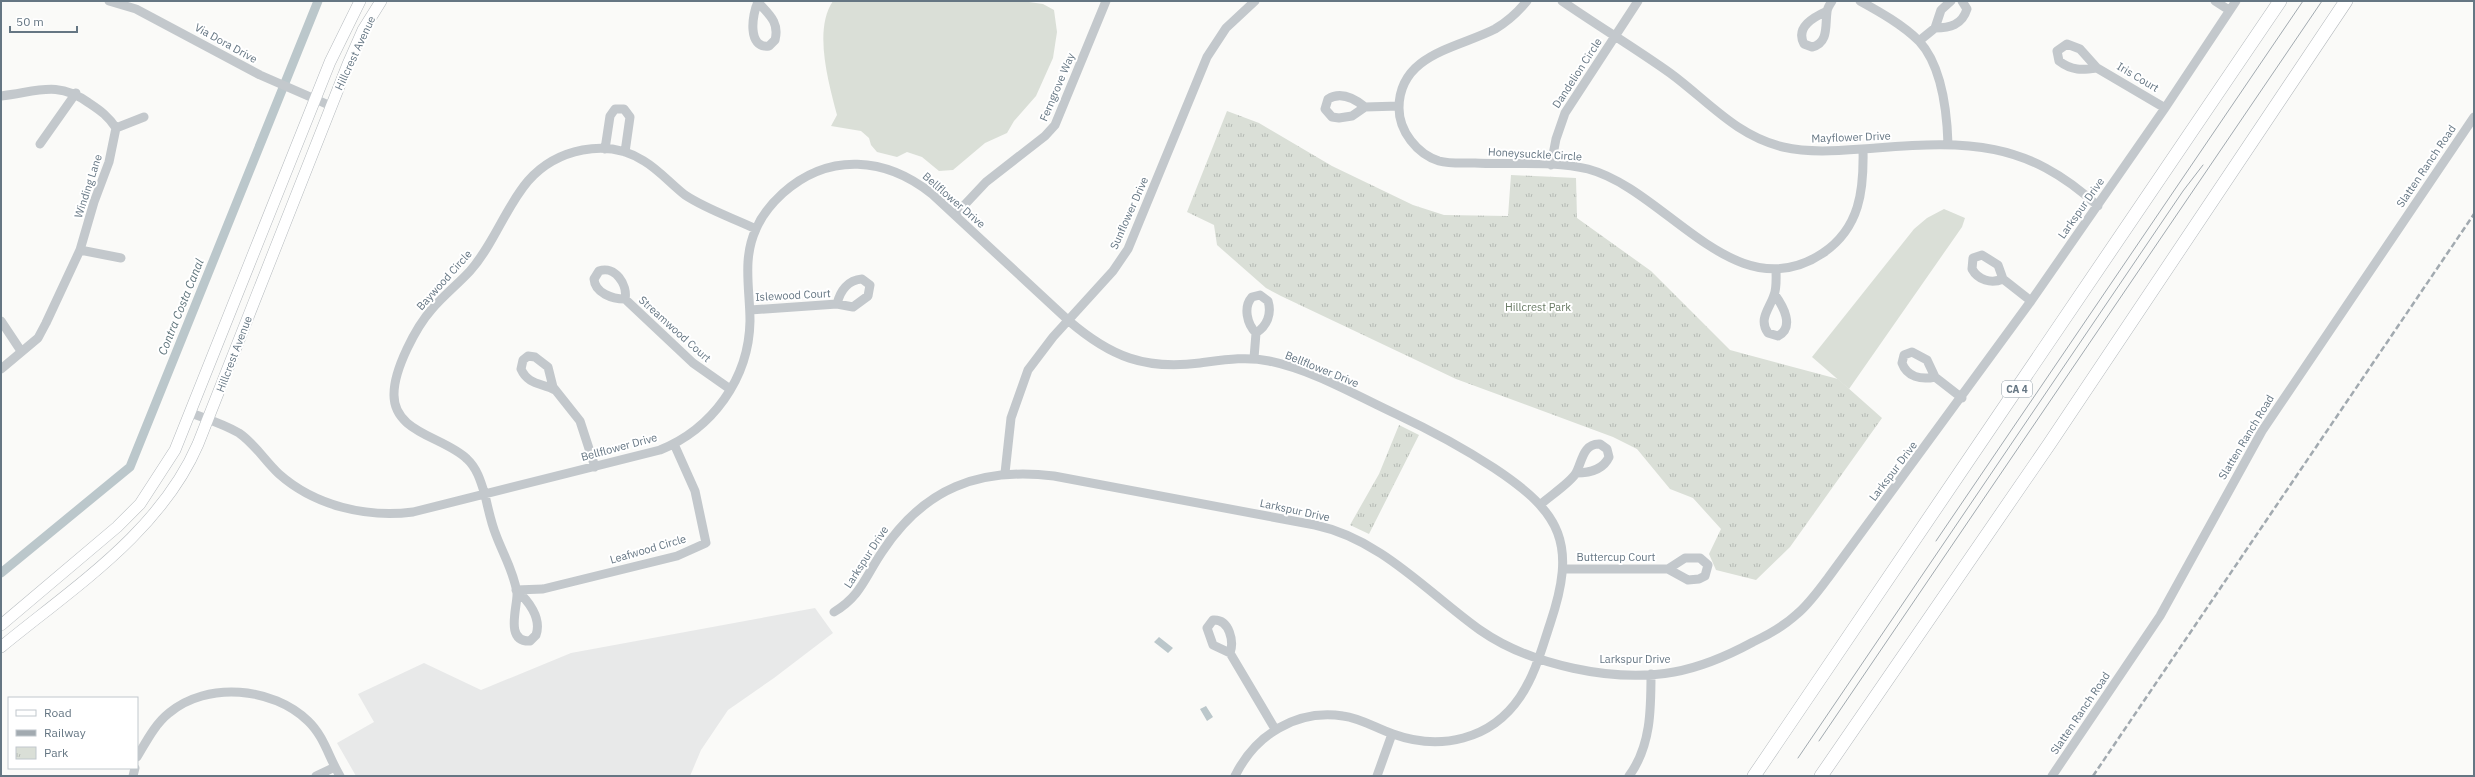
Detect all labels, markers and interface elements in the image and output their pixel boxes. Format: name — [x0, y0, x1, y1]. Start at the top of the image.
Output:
scale bar — [10, 8, 77, 34]
text: 50 m — [16, 14, 44, 29]
street label: Hillcrest Avenue — [332, 14, 378, 92]
street label: Via Dora Drive — [192, 20, 260, 66]
street label: Dandelion Circle — [1549, 35, 1605, 111]
street label: Ferngrove Way — [1036, 50, 1078, 123]
street label: Iris Court — [2115, 59, 2162, 95]
street label: Slatten Ranch Road — [2393, 122, 2459, 210]
street label: Mayflower Drive — [1811, 129, 1891, 145]
street label: Honeysuckle Circle — [1488, 145, 1582, 163]
street label: Winding Lane — [71, 152, 105, 220]
street label: Bellflower Drive — [920, 169, 988, 231]
street label: Sunflower Drive — [1107, 174, 1151, 252]
street label: Larkspur Drive — [2055, 175, 2107, 241]
street label: Baywood Circle — [413, 247, 475, 313]
water label: Contra Costa Canal — [154, 256, 207, 357]
street label: Islewood Court — [755, 286, 831, 304]
street label: Streamwood Court — [636, 293, 714, 365]
park label: Hillcrest Park — [1505, 300, 1571, 314]
street label: Hillcrest Avenue — [213, 314, 255, 394]
street label: Bellflower Drive — [1283, 348, 1361, 390]
road number: CA 4 — [2002, 381, 2032, 397]
street label: Slatten Ranch Road — [2215, 392, 2277, 482]
street label: Bellflower Drive — [579, 430, 659, 464]
street label: Larkspur Drive — [1866, 438, 1920, 504]
street label: Larkspur Drive — [1259, 496, 1331, 524]
street label: Larkspur Drive — [841, 523, 891, 591]
street label: Leafwood Circle — [608, 531, 688, 567]
street label: Buttercup Court — [1577, 550, 1656, 564]
street label: Larkspur Drive — [1599, 652, 1671, 666]
street label: Slatten Ranch Road — [2047, 669, 2113, 757]
legend — [8, 697, 138, 769]
text: Road — [44, 705, 72, 720]
text: Railway — [44, 725, 86, 740]
text: Park — [44, 745, 69, 760]

